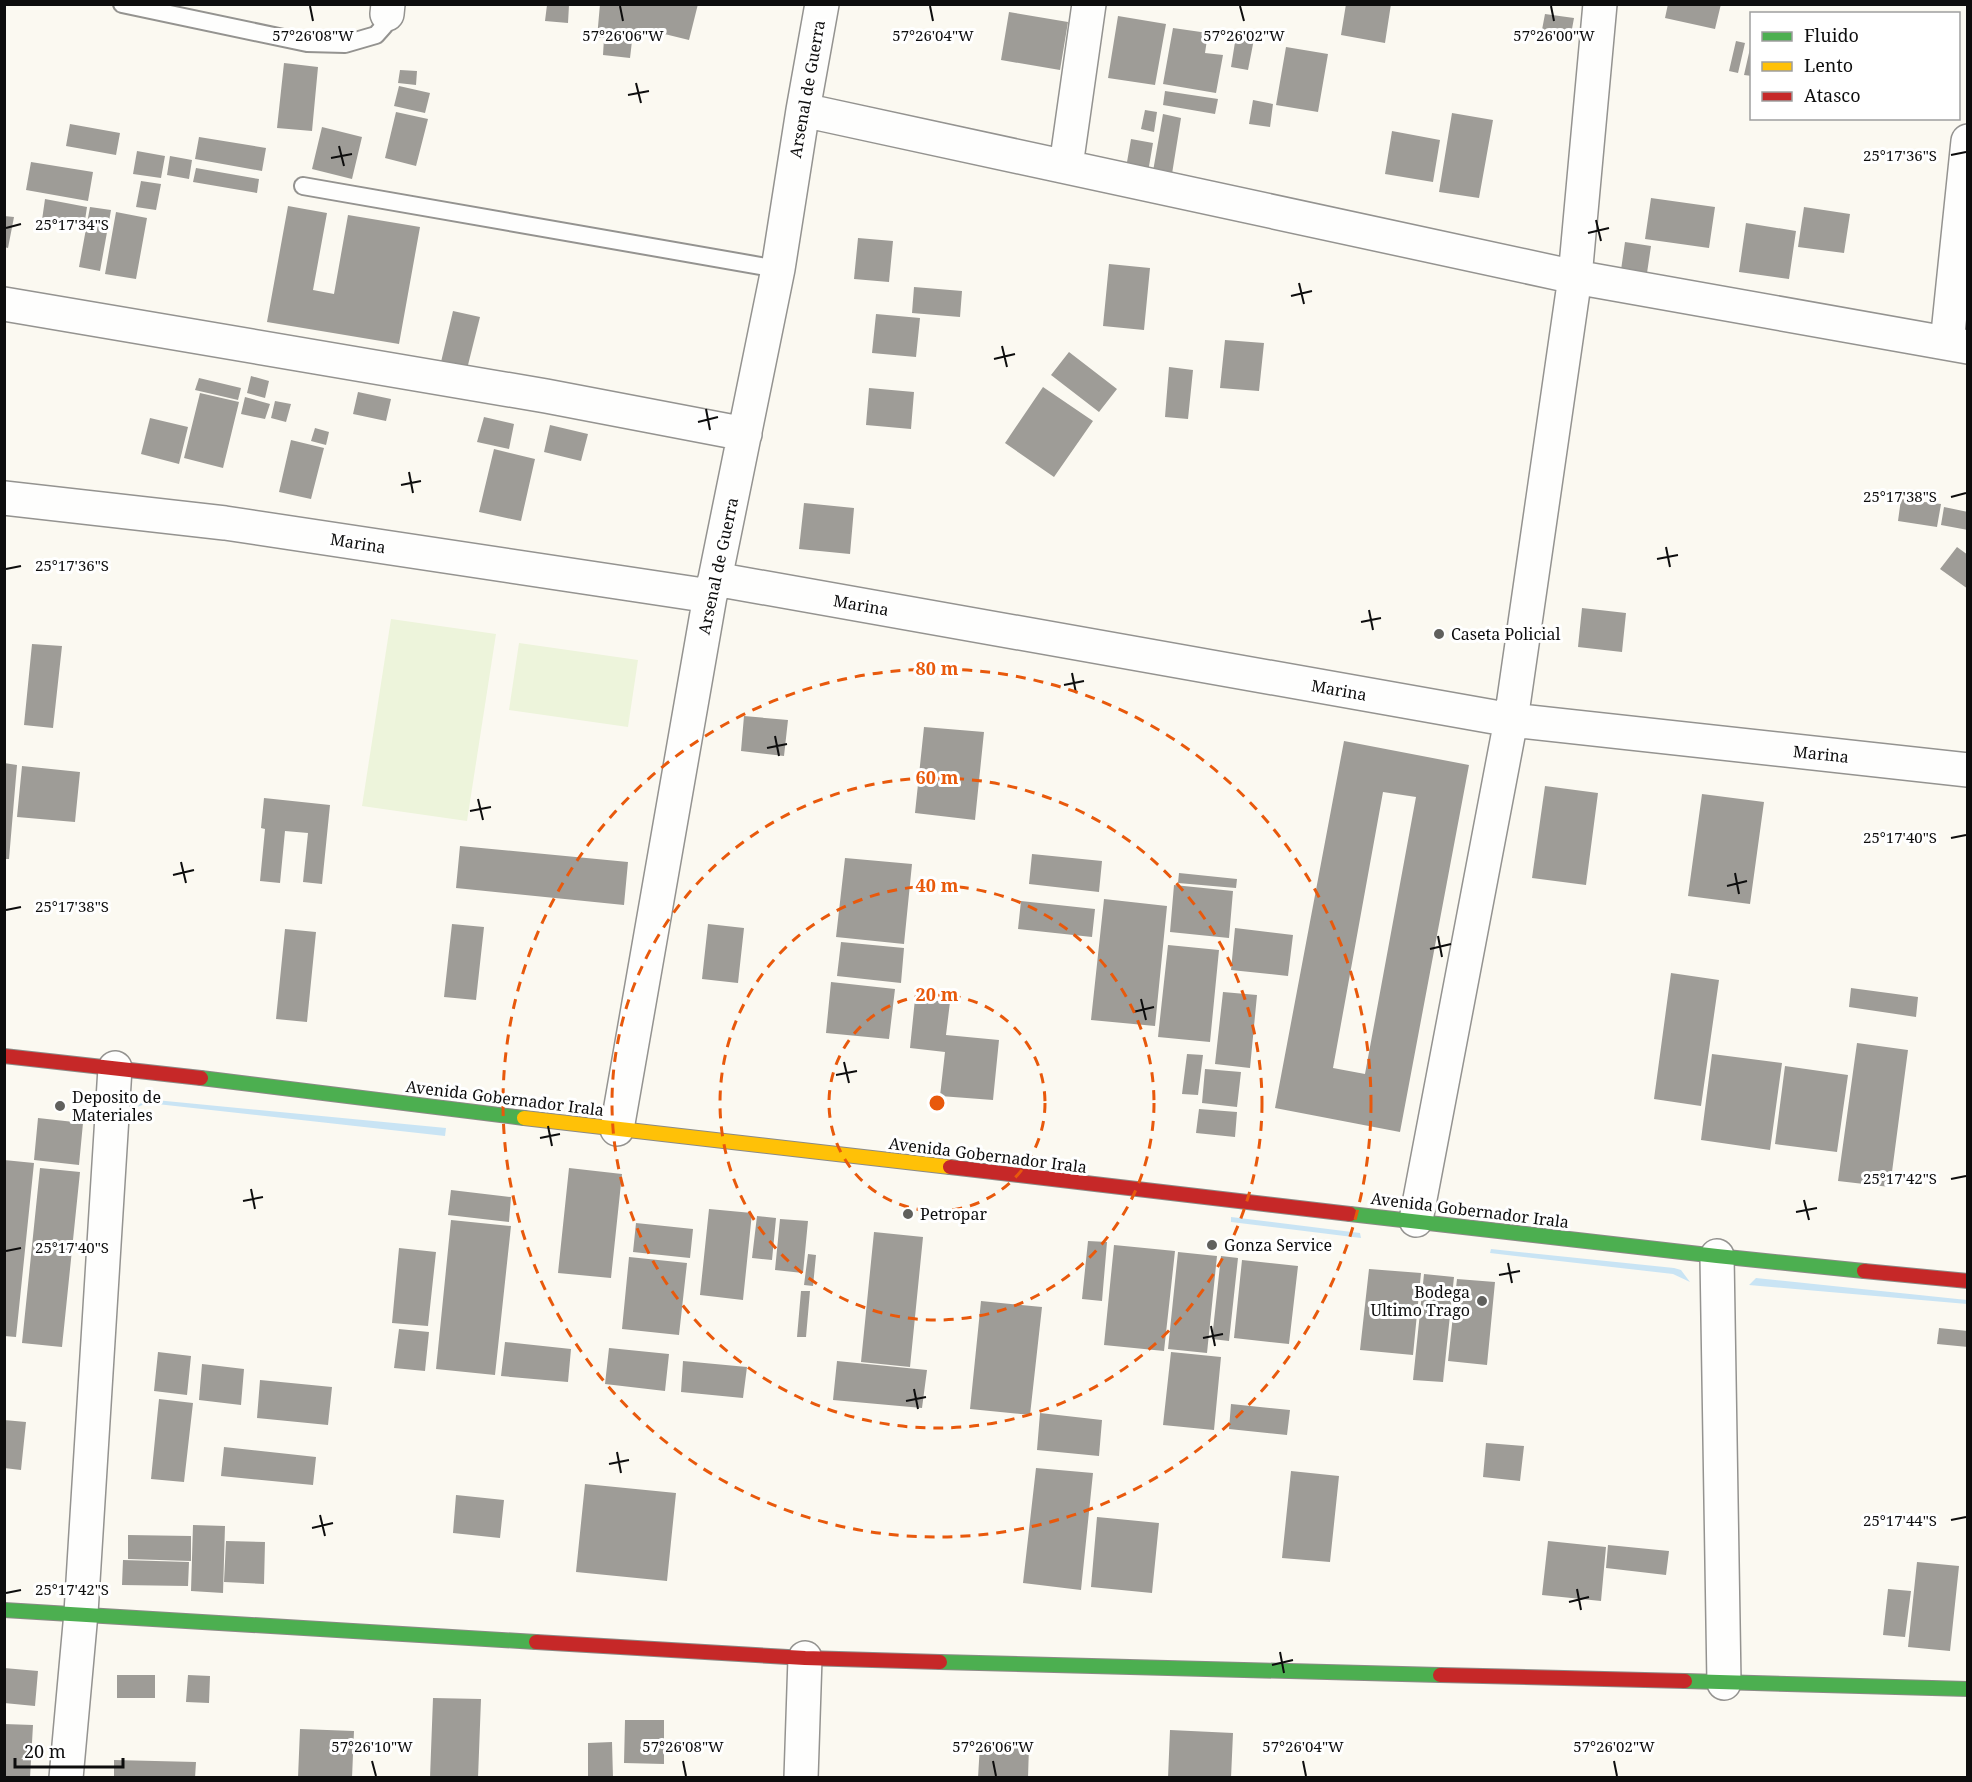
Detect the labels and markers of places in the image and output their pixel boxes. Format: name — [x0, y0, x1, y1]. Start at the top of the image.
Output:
place label: Caseta Policial — [1451, 623, 1560, 645]
marker: Caseta Policial — [1432, 627, 1446, 641]
place label: Deposito de Materiales — [72, 1086, 161, 1126]
centre of rings — [927, 1093, 947, 1113]
marker: Deposito de Materiales — [53, 1099, 67, 1113]
place label: Petropar — [920, 1203, 987, 1225]
marker: Petropar — [901, 1207, 915, 1221]
place label: Gonza Service — [1224, 1234, 1332, 1256]
marker: Gonza Service — [1205, 1238, 1219, 1252]
place label: Bodega Ultimo Trago — [1370, 1281, 1470, 1321]
marker: Bodega Ultimo Trago — [1475, 1294, 1489, 1308]

